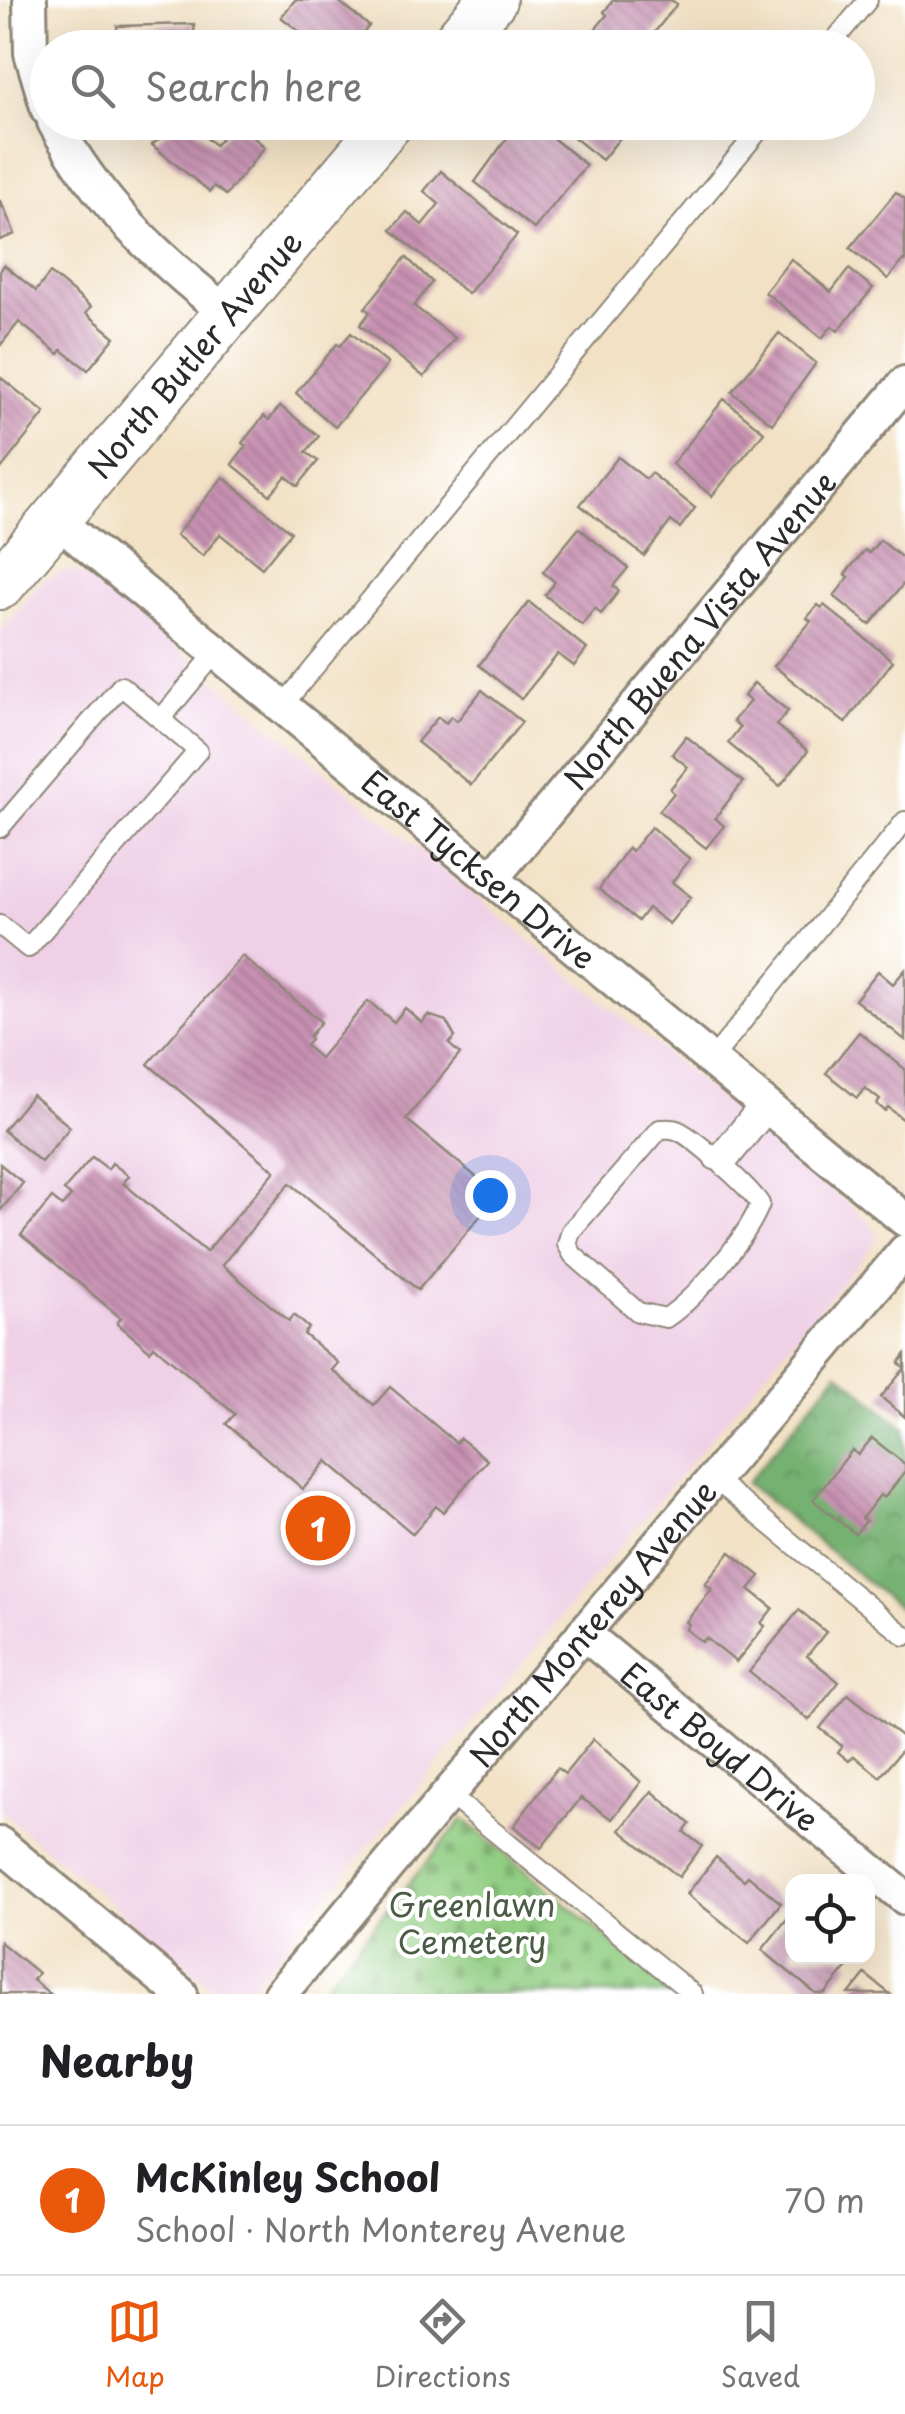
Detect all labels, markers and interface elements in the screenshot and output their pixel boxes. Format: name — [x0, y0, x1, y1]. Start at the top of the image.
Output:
search box — [30, 30, 875, 140]
text: Search here — [145, 57, 362, 114]
icon: search — [65, 58, 120, 113]
street label: North Butler Avenue — [76, 219, 313, 489]
street label: North Buena Vista Avenue — [552, 460, 847, 800]
street label: East Tycksen Drive — [352, 758, 607, 980]
your location — [465, 1170, 516, 1221]
street label: North Monterey Avenue — [457, 1469, 727, 1777]
pin: 1 — [286, 1490, 350, 1566]
street label: East Boyd Drive — [611, 1650, 830, 1842]
map controls — [785, 1874, 875, 1964]
button: locate — [785, 1874, 875, 1964]
park label: Greenlawn Cemetery — [389, 1880, 555, 1965]
text: Nearby — [40, 2028, 194, 2091]
text: McKinley School — [135, 2148, 440, 2205]
text: 1 — [65, 2176, 80, 2224]
text: 70 m — [785, 2176, 865, 2224]
text: School · North Monterey Avenue — [135, 2205, 626, 2253]
tab: Map — [105, 2294, 165, 2397]
tab: Directions — [375, 2294, 511, 2397]
tab: Saved — [721, 2294, 800, 2397]

